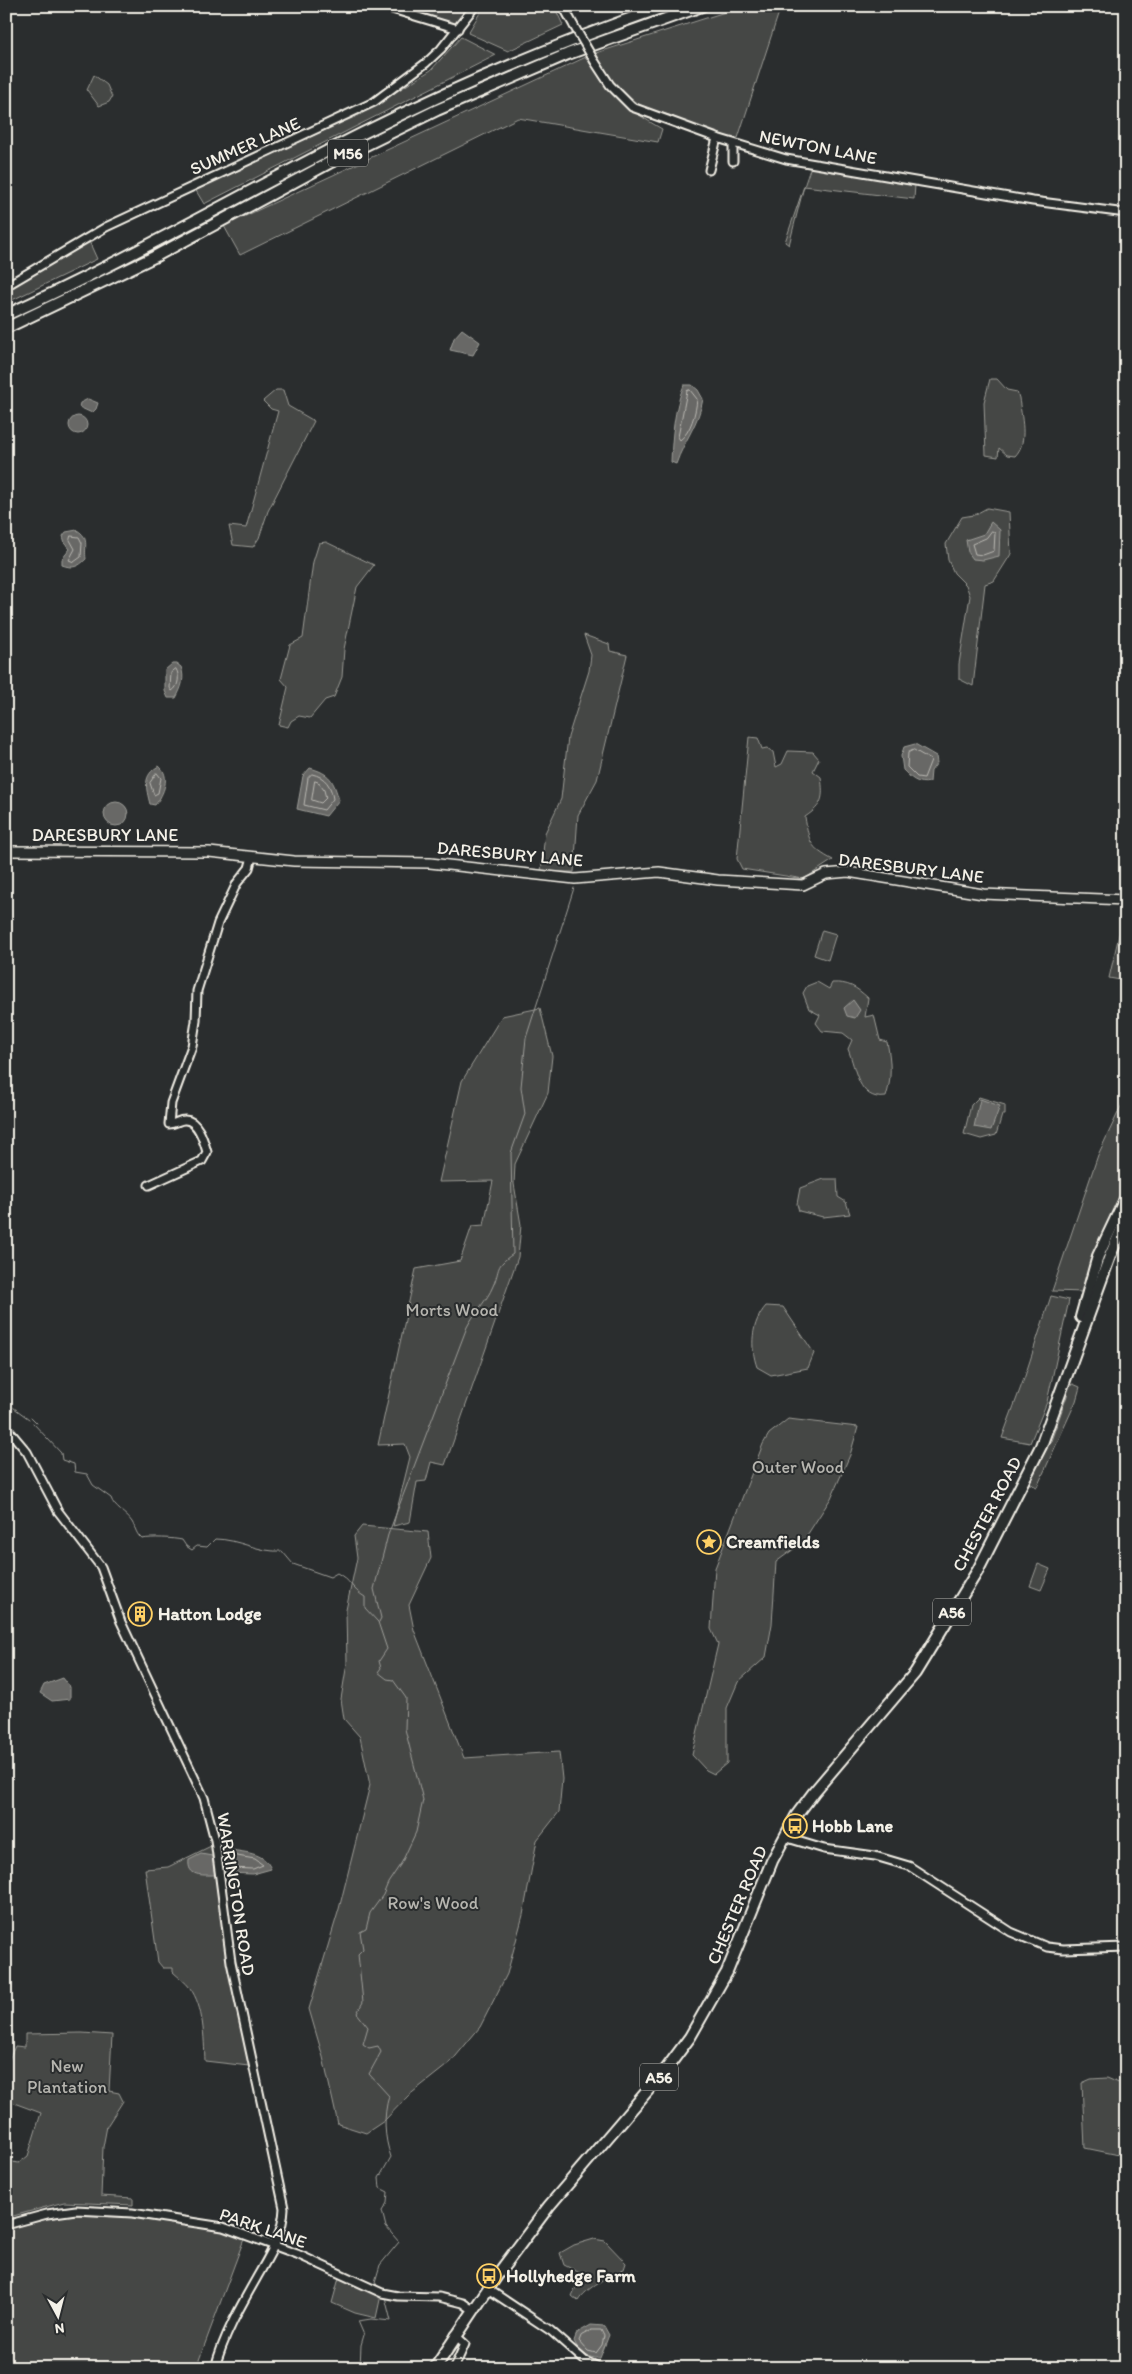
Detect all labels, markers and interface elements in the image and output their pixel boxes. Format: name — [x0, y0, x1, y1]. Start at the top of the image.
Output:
street label: SUMMER LANE — [186, 112, 304, 180]
street label: NEWTON LANE — [757, 125, 879, 169]
road number: M56 — [328, 140, 368, 167]
street label: DARESBURY LANE — [32, 824, 178, 846]
street label: DARESBURY LANE — [436, 837, 584, 871]
street label: DARESBURY LANE — [837, 848, 985, 888]
park label: Morts Wood — [405, 1299, 499, 1321]
street label: CHESTER ROAD — [947, 1453, 1027, 1575]
park label: Outer Wood — [752, 1456, 845, 1478]
place icon: Creamfields — [696, 1529, 722, 1555]
place label: Creamfields — [726, 1531, 820, 1553]
road number: A56 — [933, 1598, 971, 1625]
building icon: Hatton Lodge — [127, 1601, 153, 1627]
place label: Hatton Lodge — [158, 1603, 262, 1625]
street label: WARRINGTON ROAD — [212, 1811, 260, 1977]
bus stop icon: Hobb Lane — [782, 1813, 808, 1839]
place label: Hobb Lane — [812, 1815, 894, 1837]
street label: CHESTER ROAD — [702, 1842, 772, 1968]
park label: Row's Wood — [387, 1892, 479, 1914]
park label: New Plantation — [27, 2055, 107, 2098]
road number: A56 — [640, 2064, 678, 2090]
street label: PARK LANE — [217, 2203, 309, 2253]
bus stop icon: Hollyhedge Farm — [476, 2263, 502, 2289]
place label: Hollyhedge Farm — [506, 2265, 636, 2287]
north arrow — [32, 2292, 82, 2342]
text: N — [54, 2319, 65, 2337]

